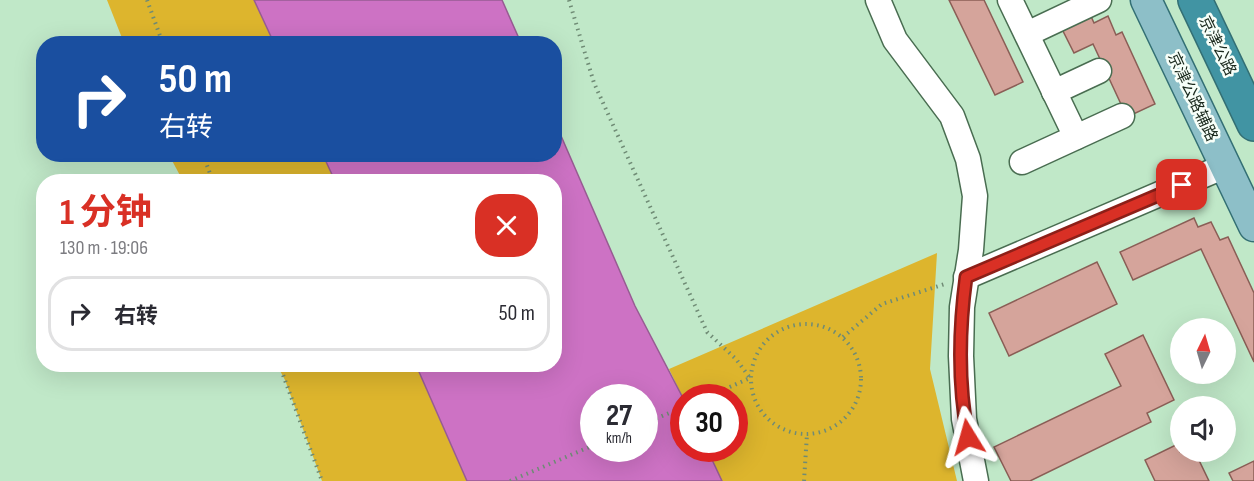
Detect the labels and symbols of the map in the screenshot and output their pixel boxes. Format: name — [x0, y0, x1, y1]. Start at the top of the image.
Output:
street label: 京津公路 — [1194, 13, 1240, 79]
street label: 京津公路辅路 — [1163, 49, 1221, 145]
pin — [1156, 159, 1207, 210]
north arrow — [1170, 318, 1236, 384]
speed limit sign: 30 — [670, 384, 748, 462]
position arrow — [936, 405, 1000, 469]

